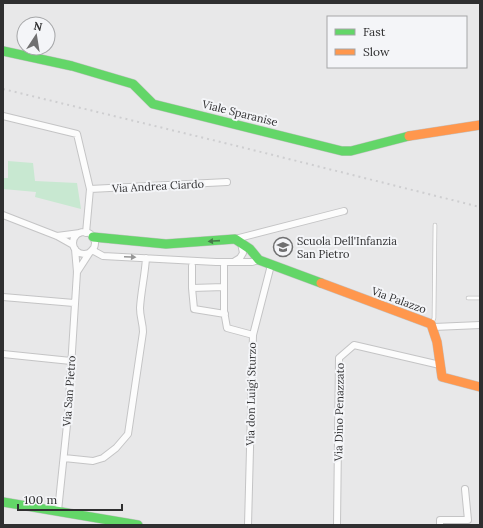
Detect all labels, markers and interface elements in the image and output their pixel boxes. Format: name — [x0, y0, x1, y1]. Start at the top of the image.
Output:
north arrow — [16, 16, 56, 56]
legend — [327, 16, 467, 68]
text: N — [32, 18, 44, 34]
text: Fast — [363, 24, 386, 39]
text: Slow — [363, 44, 390, 59]
street label: Viale Sparanise — [200, 97, 279, 129]
street label: Via Andrea Ciardo — [111, 177, 204, 195]
place label: Scuola Dell'Infanzia San Pietro — [297, 234, 397, 261]
school or university icon: Scuola Dell'Infanzia San Pietro — [272, 236, 294, 258]
one-way arrow — [208, 237, 220, 244]
one-way arrow — [124, 254, 136, 261]
street label: Via Palazzo — [369, 283, 428, 316]
street label: Via don Luigi Sturzo — [243, 342, 259, 447]
street label: Via San Pietro — [59, 355, 78, 428]
street label: Via Dino Penazzato — [331, 363, 347, 462]
scale bar — [18, 486, 122, 512]
text: 100 m — [24, 492, 57, 507]

